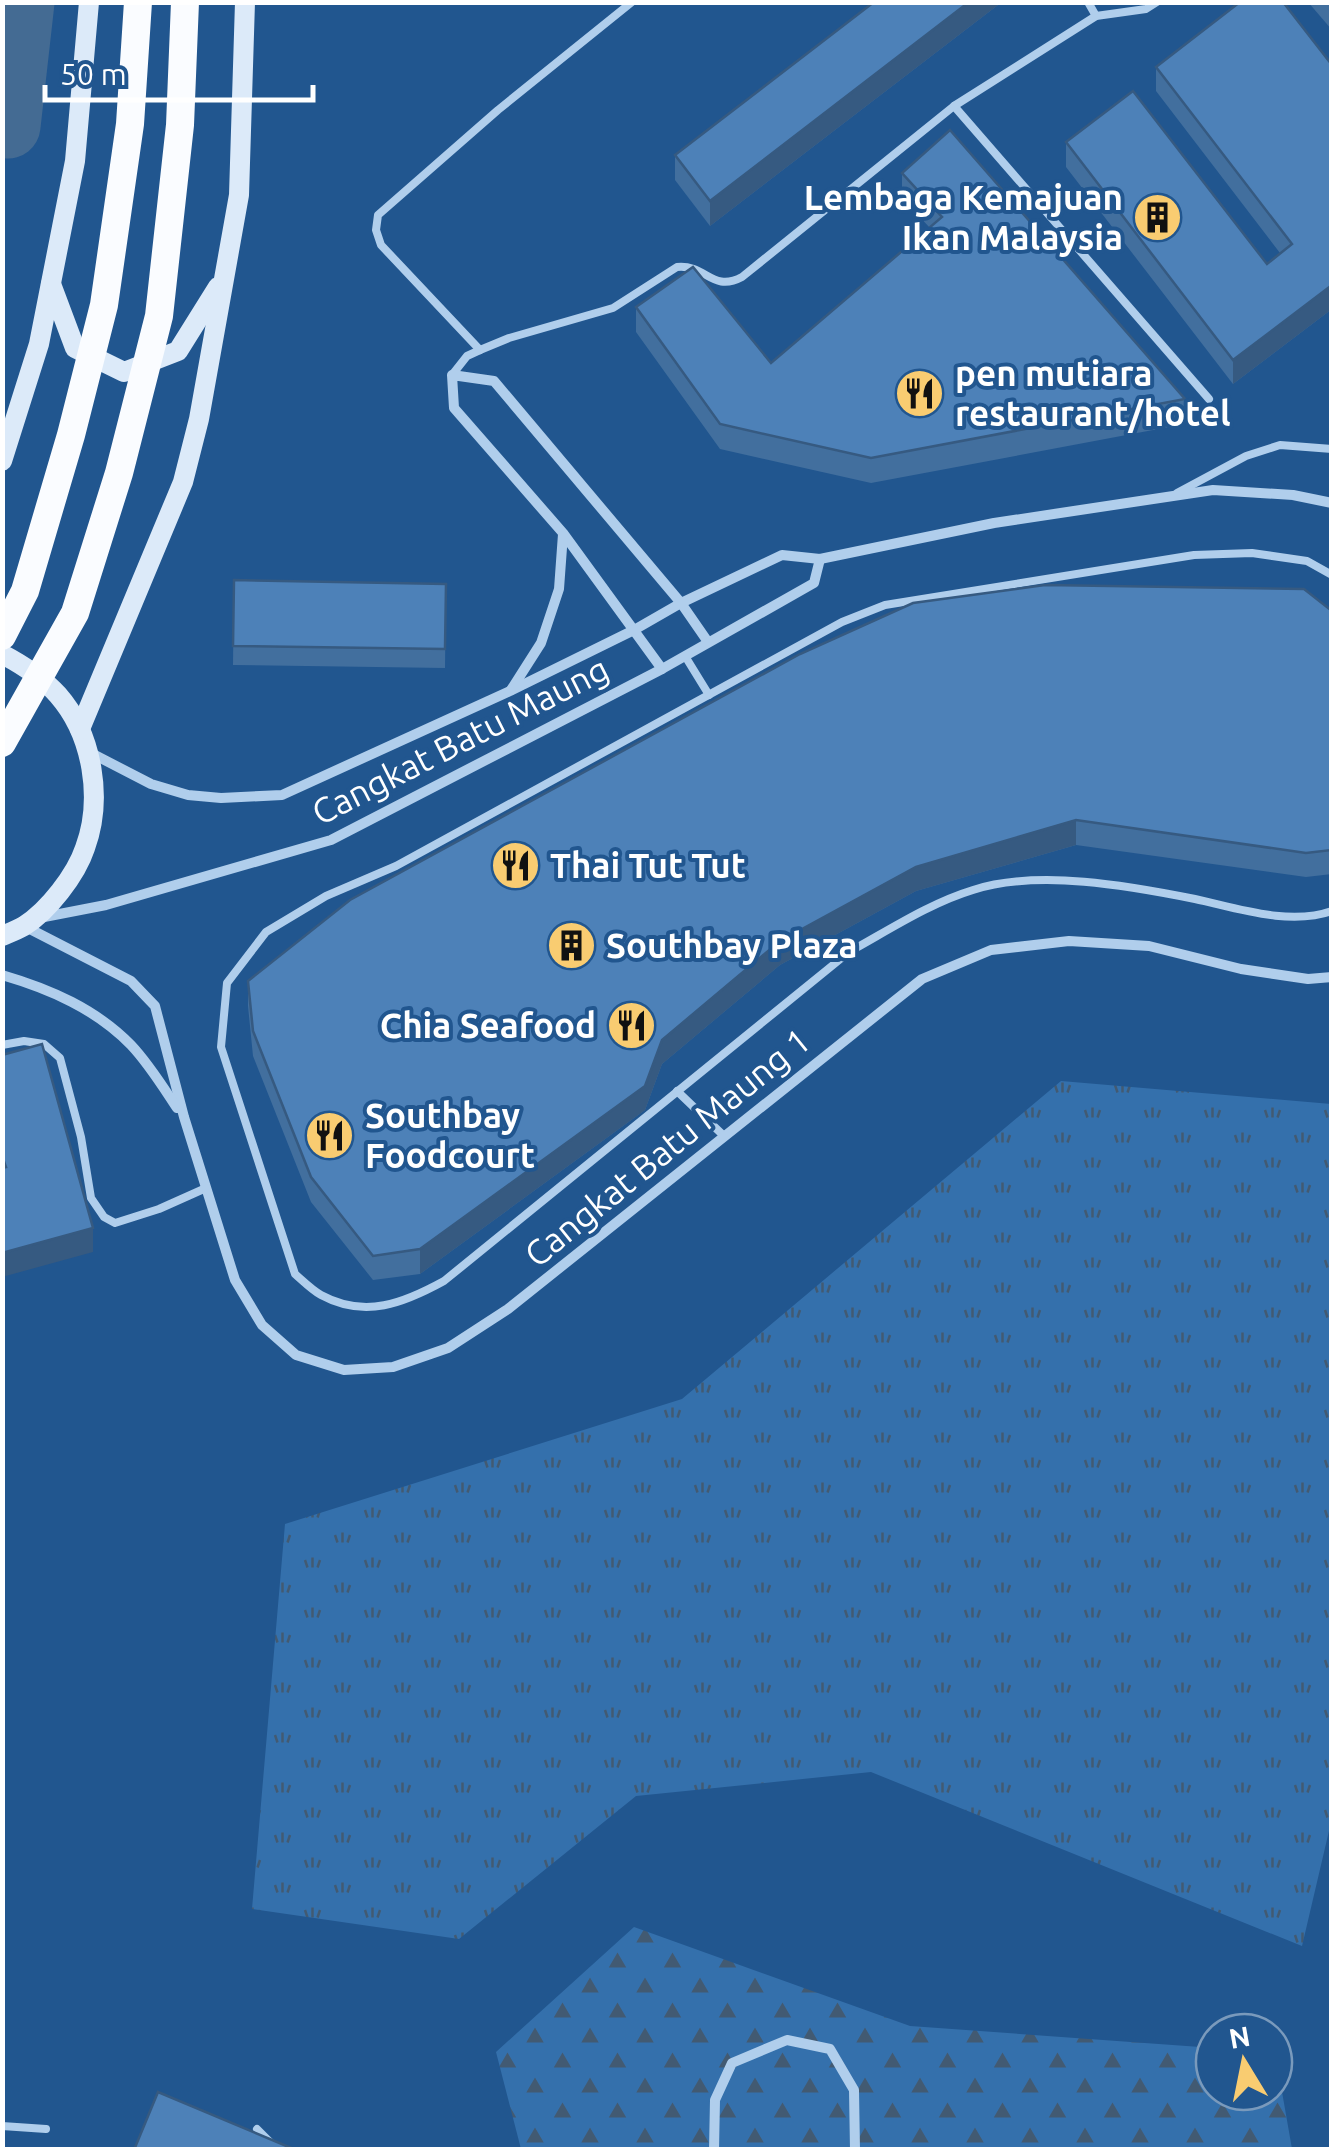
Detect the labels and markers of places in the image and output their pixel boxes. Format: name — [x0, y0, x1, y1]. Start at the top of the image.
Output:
place label: Lembaga Kemajuan Ikan Malaysia — [804, 177, 1123, 257]
building icon: Lembaga Kemajuan Ikan Malaysia — [1132, 191, 1184, 243]
place label: pen mutiara restaurant/hotel — [955, 353, 1231, 433]
restaurant icon: pen mutiara restaurant/hotel — [894, 367, 946, 419]
restaurant icon: Thai Tut Tut — [489, 839, 541, 891]
place label: Thai Tut Tut — [550, 845, 746, 885]
building icon: Southbay Plaza — [545, 919, 597, 971]
place label: Southbay Plaza — [606, 925, 857, 965]
restaurant icon: Chia Seafood — [605, 999, 657, 1051]
place label: Chia Seafood — [380, 1005, 596, 1045]
place label: Southbay Foodcourt — [365, 1095, 535, 1175]
restaurant icon: Southbay Foodcourt — [304, 1109, 356, 1161]

